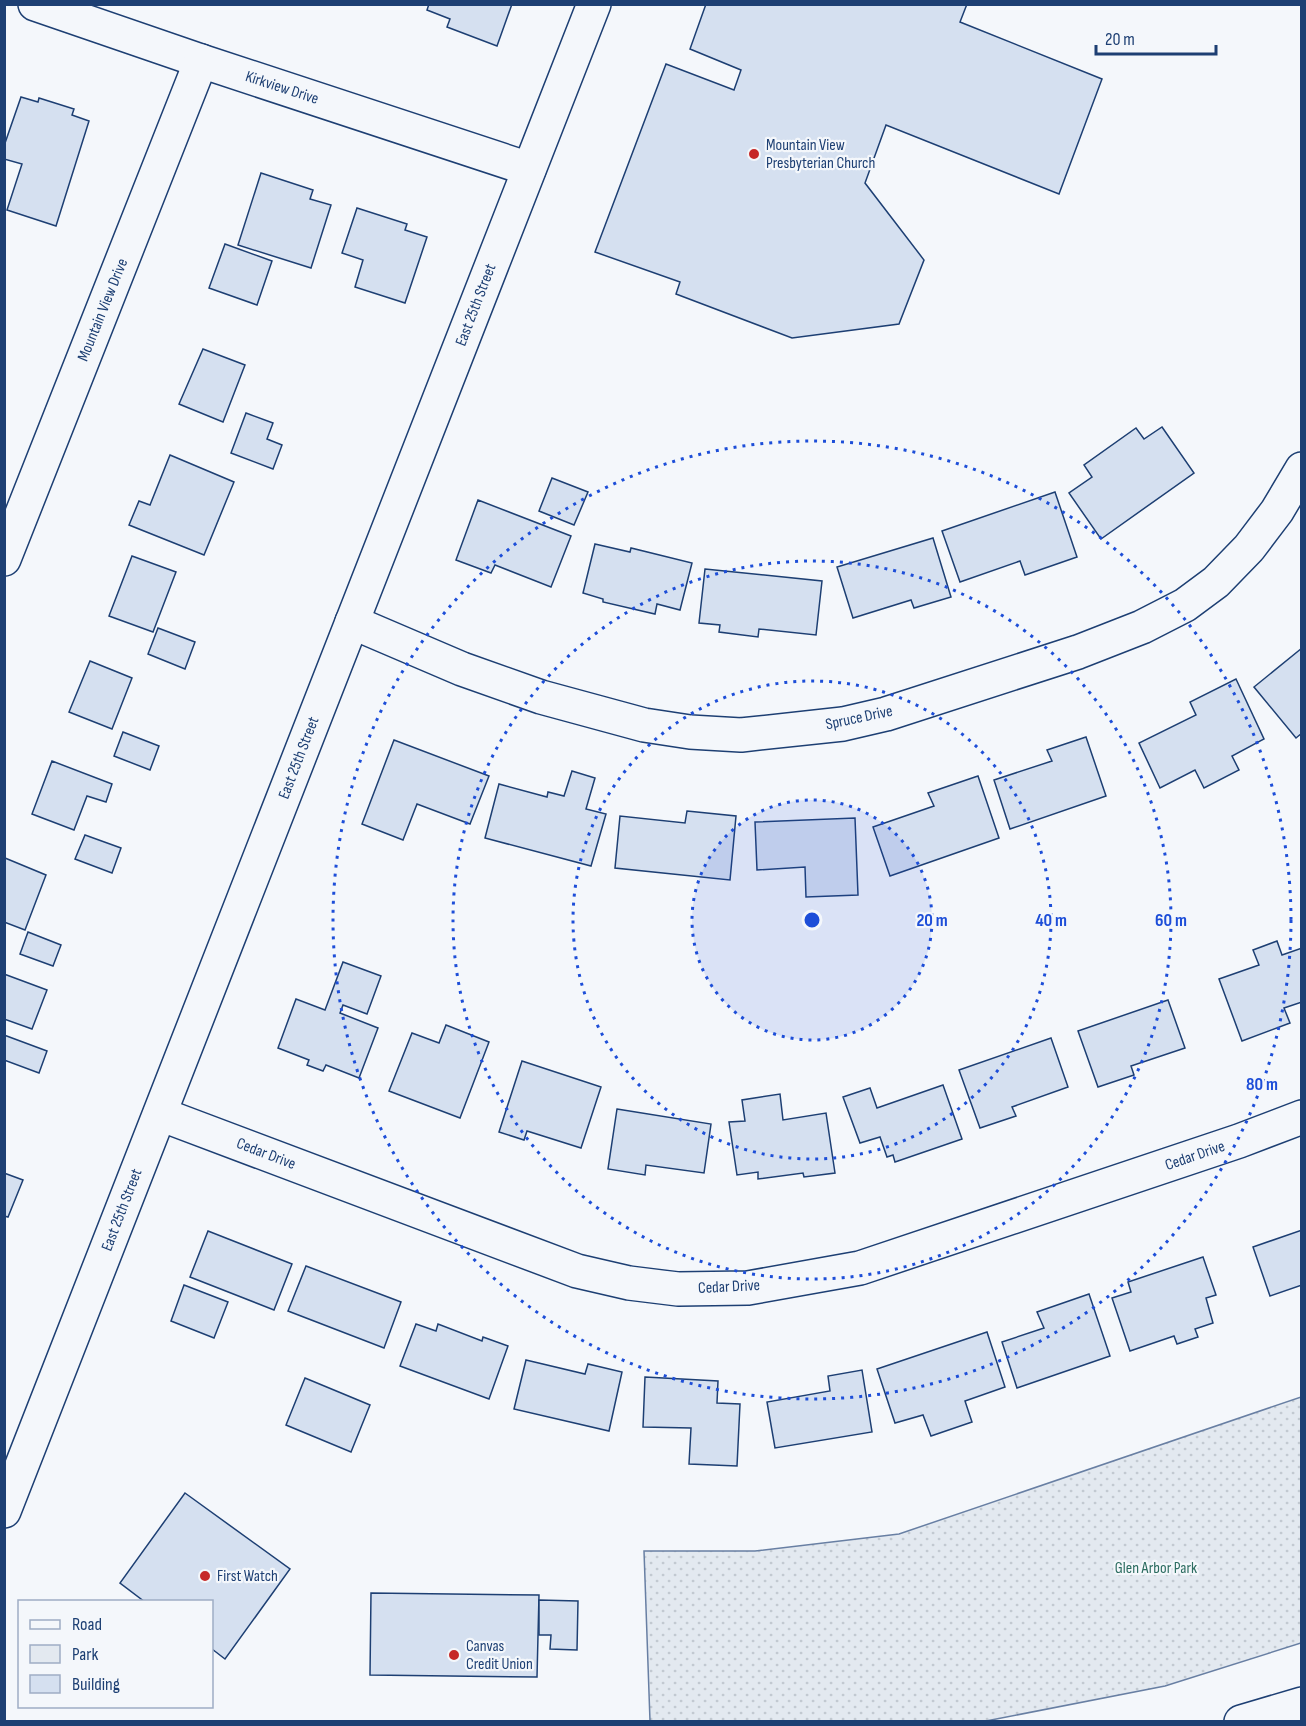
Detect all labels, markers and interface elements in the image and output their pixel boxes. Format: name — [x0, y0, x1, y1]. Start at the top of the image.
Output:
scale bar — [1096, 18, 1216, 56]
text: 20 m — [1105, 29, 1135, 50]
street label: Kirkview Drive — [243, 67, 321, 109]
place label: Mountain View Presbyterian Church — [766, 136, 875, 173]
marker: Mountain View Presbyterian Church — [747, 147, 761, 161]
street label: Mountain View Drive — [74, 256, 132, 364]
street label: East 25th Street — [452, 261, 500, 349]
street label: Spruce Drive — [824, 702, 894, 734]
street label: East 25th Street — [275, 714, 323, 802]
centre of rings — [802, 910, 822, 930]
text: 20 m — [916, 910, 948, 931]
text: 40 m — [1035, 910, 1067, 931]
text: 60 m — [1155, 910, 1187, 931]
text: 80 m — [1246, 1074, 1278, 1095]
street label: Cedar Drive — [234, 1134, 298, 1174]
street label: Cedar Drive — [1163, 1137, 1227, 1175]
street label: East 25th Street — [98, 1166, 146, 1254]
street label: Cedar Drive — [698, 1276, 760, 1298]
park label: Glen Arbor Park — [1115, 1559, 1197, 1578]
place label: First Watch — [217, 1567, 278, 1586]
marker: First Watch — [198, 1569, 212, 1583]
legend — [18, 1600, 213, 1708]
text: Road — [72, 1614, 102, 1635]
place label: Canvas Credit Union — [466, 1637, 533, 1674]
text: Park — [72, 1644, 98, 1665]
marker: Canvas Credit Union — [447, 1648, 461, 1662]
text: Building — [72, 1674, 120, 1695]

